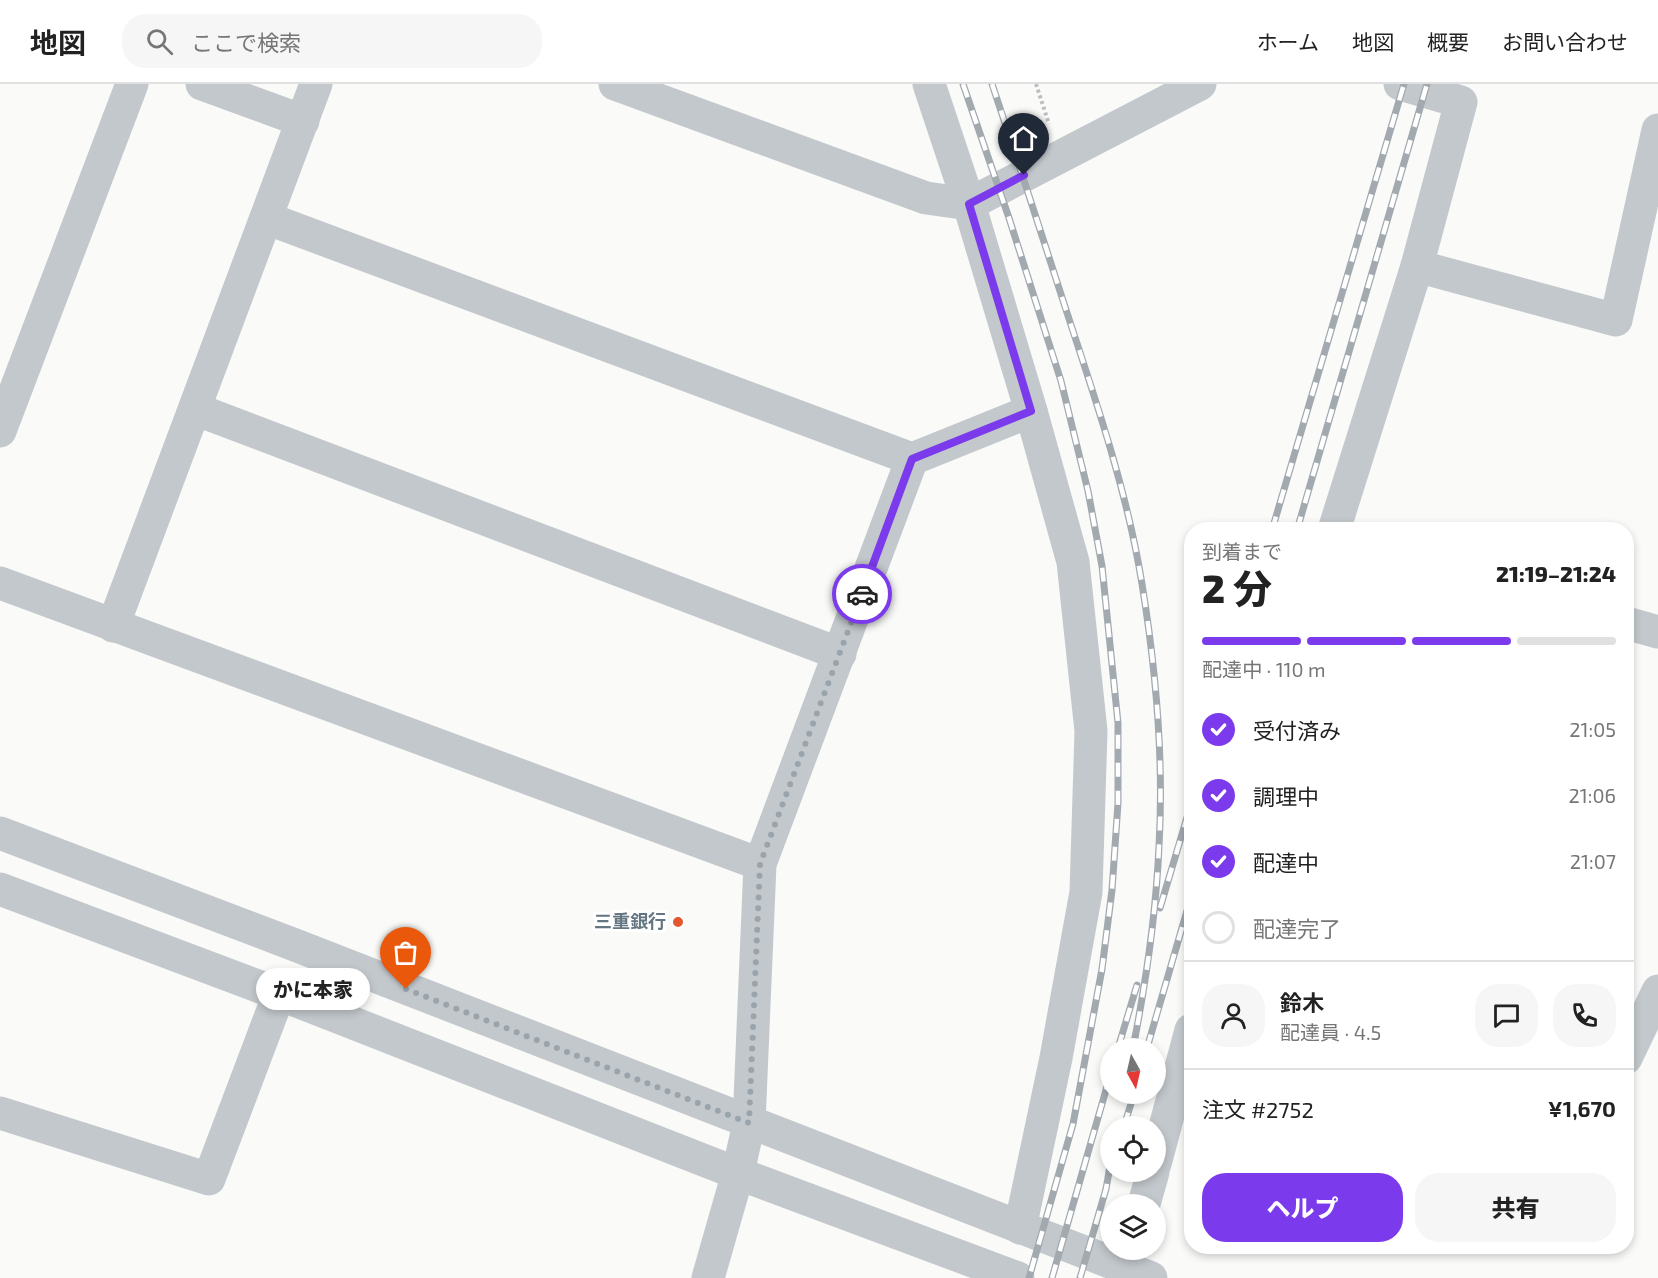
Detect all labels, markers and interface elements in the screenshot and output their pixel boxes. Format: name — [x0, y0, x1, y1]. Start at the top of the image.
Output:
search box — [122, 14, 542, 68]
text: 地図 — [30, 25, 86, 59]
icon: search — [143, 25, 176, 58]
text: ここで検索 — [191, 29, 301, 55]
text: ホーム — [1257, 29, 1319, 54]
text: 地図 — [1352, 29, 1394, 54]
text: 概要 — [1427, 29, 1469, 54]
text: お問い合わせ — [1502, 29, 1628, 54]
pin — [998, 113, 1049, 175]
icon: home — [1007, 122, 1040, 155]
text: 到着まで — [1202, 539, 1282, 563]
text: 21:19–21:24 — [1496, 560, 1616, 586]
courier — [832, 564, 892, 624]
text: 2 分 — [1202, 564, 1272, 611]
icon: car — [846, 578, 879, 611]
text: 配達中 · 110 m — [1202, 657, 1326, 681]
icon: check — [1202, 713, 1235, 746]
text: 受付済み — [1253, 717, 1341, 743]
text: 21:05 — [1569, 717, 1616, 741]
icon: check — [1202, 779, 1235, 812]
text: 調理中 — [1253, 783, 1319, 809]
text: 21:06 — [1569, 783, 1616, 807]
icon: check — [1202, 845, 1235, 878]
text: 配達中 — [1253, 849, 1319, 875]
text: 21:07 — [1570, 849, 1616, 873]
place label: 三重銀行 — [594, 910, 666, 932]
marker: 三重銀行 — [671, 915, 685, 929]
text: 配達完了 — [1253, 915, 1341, 941]
pin — [380, 927, 431, 989]
icon: bag — [389, 936, 422, 969]
callout: かに本家 — [256, 968, 370, 1010]
text: かに本家 — [273, 977, 353, 1001]
button: person — [1202, 984, 1265, 1047]
button: chat — [1475, 984, 1538, 1047]
button: phone — [1553, 984, 1616, 1047]
text: 鈴木 — [1280, 989, 1324, 1015]
text: 配達員 · 4.5 — [1280, 1020, 1381, 1044]
north arrow — [1100, 1038, 1166, 1104]
map controls — [1100, 1038, 1166, 1260]
text: ¥1,670 — [1548, 1095, 1616, 1121]
text: 注文 #2752 — [1202, 1096, 1314, 1122]
button: locate — [1100, 1116, 1166, 1182]
button: ヘルプ — [1202, 1173, 1403, 1242]
button: 共有 — [1415, 1173, 1616, 1242]
button: layers — [1100, 1194, 1166, 1260]

